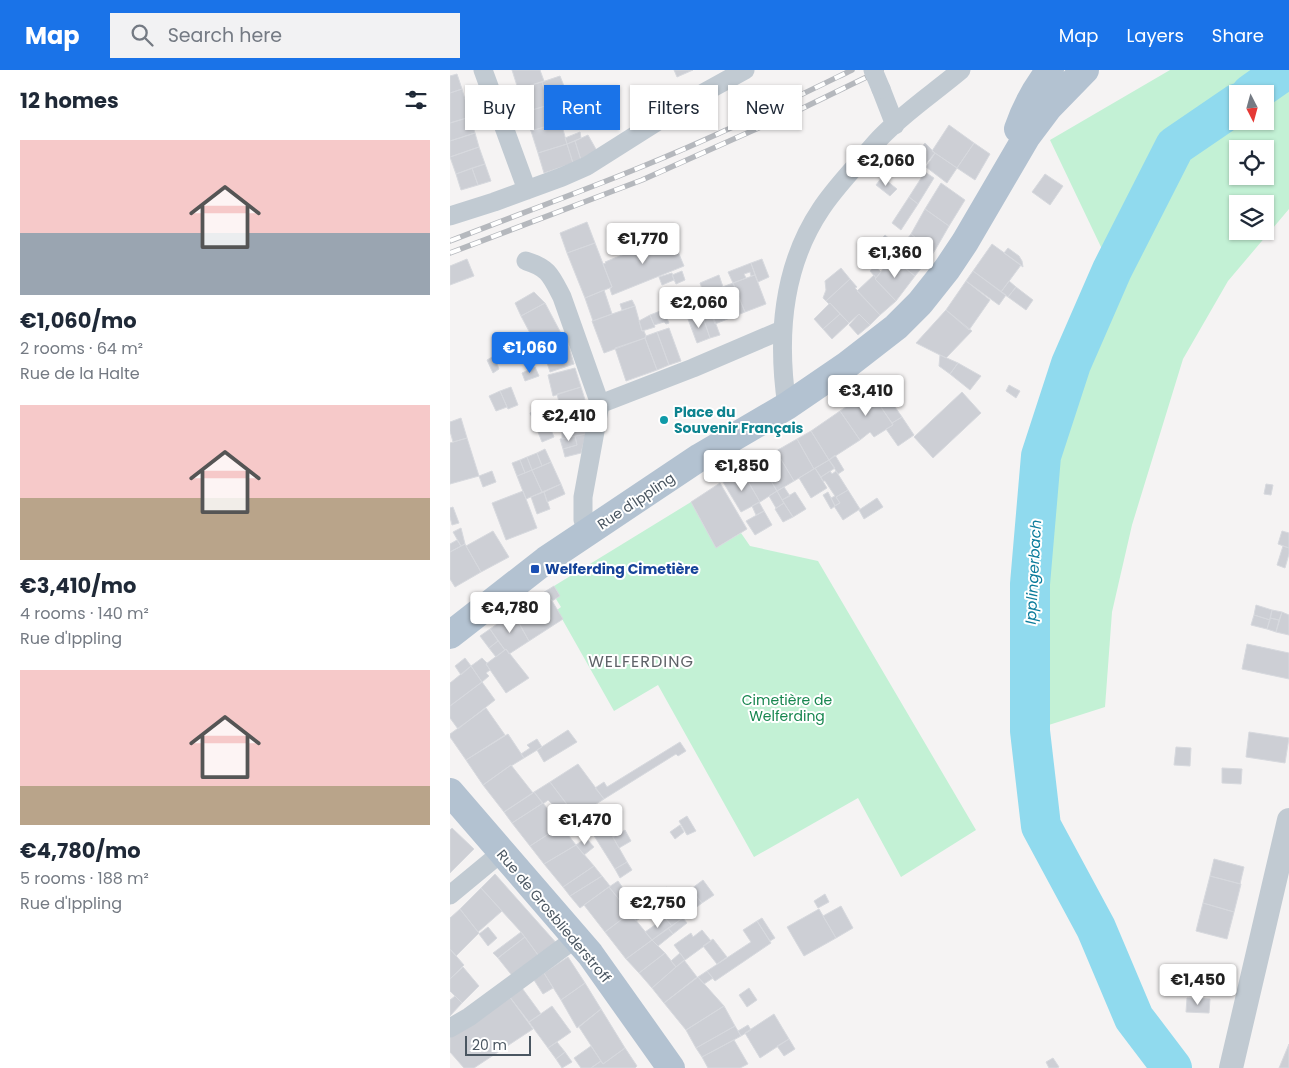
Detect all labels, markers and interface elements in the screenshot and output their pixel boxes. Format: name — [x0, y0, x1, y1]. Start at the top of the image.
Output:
search box — [110, 13, 460, 58]
text: Map — [25, 19, 80, 52]
icon: search — [128, 21, 156, 49]
text: Search here — [168, 22, 282, 49]
text: Map — [1059, 23, 1099, 48]
text: Layers — [1127, 23, 1184, 48]
text: Share — [1212, 23, 1264, 48]
chip: Buy — [465, 85, 534, 130]
chip: Rent — [544, 85, 620, 130]
chip: Filters — [630, 85, 718, 130]
chip: New — [728, 85, 802, 130]
north arrow — [1229, 85, 1274, 130]
map controls — [1229, 85, 1274, 240]
text: 12 homes — [20, 86, 119, 115]
icon: filters — [402, 86, 430, 114]
button: locate — [1229, 140, 1274, 185]
pin: €2,060 — [845, 144, 927, 187]
text: €2,060 — [857, 149, 915, 172]
icon: home — [180, 172, 270, 262]
button: layers — [1229, 195, 1274, 240]
pin: €1,770 — [602, 222, 684, 265]
text: €1,770 — [618, 227, 668, 250]
pin: €1,360 — [854, 236, 936, 279]
text: €1,360 — [868, 241, 922, 264]
pin: €2,060 — [658, 286, 740, 329]
text: €2,060 — [670, 291, 728, 314]
text: €1,060/mo — [20, 306, 137, 335]
pin: €1,060 — [489, 332, 571, 374]
text: €1,060 — [503, 336, 557, 359]
text: 2 rooms · 64 m² — [20, 337, 143, 360]
text: Rue de la Halte — [20, 362, 140, 385]
pin: €3,410 — [825, 374, 907, 417]
text: €3,410 — [839, 379, 893, 402]
pin: €2,410 — [528, 400, 610, 442]
place label: Place du Souvenir Français — [674, 402, 804, 438]
text: €2,410 — [542, 404, 596, 427]
marker: Place du Souvenir Français — [658, 414, 670, 426]
icon: home — [180, 437, 270, 527]
pin: €1,850 — [701, 450, 783, 492]
text: €1,850 — [715, 454, 769, 477]
street label: Rue d'Ippling — [593, 468, 679, 534]
water label: Ipplingerbach — [1020, 519, 1046, 625]
place label: Welferding Cimetière — [545, 559, 699, 579]
marker: Welferding Cimetière — [529, 563, 541, 575]
text: €3,410/mo — [20, 571, 136, 600]
pin: €4,780 — [469, 592, 551, 634]
text: €4,780 — [481, 596, 539, 619]
text: 4 rooms · 140 m² — [20, 602, 149, 625]
text: Rue d'Ippling — [20, 627, 122, 650]
district label: WELFERDING — [588, 650, 694, 673]
park label: Cimetière de Welferding — [742, 690, 832, 726]
icon: home — [180, 702, 270, 792]
pin: €1,470 — [544, 804, 626, 846]
text: €1,470 — [558, 808, 612, 831]
text: €4,780/mo — [20, 836, 141, 865]
street label: Rue de Grosbliederstroff — [492, 845, 616, 987]
text: 5 rooms · 188 m² — [20, 867, 149, 890]
pin: €2,750 — [617, 886, 699, 929]
text: €2,750 — [630, 891, 686, 914]
text: Rue d'Ippling — [20, 892, 122, 915]
pin: €1,450 — [1157, 964, 1239, 1006]
text: €1,450 — [1170, 968, 1226, 991]
scale bar — [465, 1033, 531, 1056]
text: 20 m — [472, 1035, 507, 1055]

